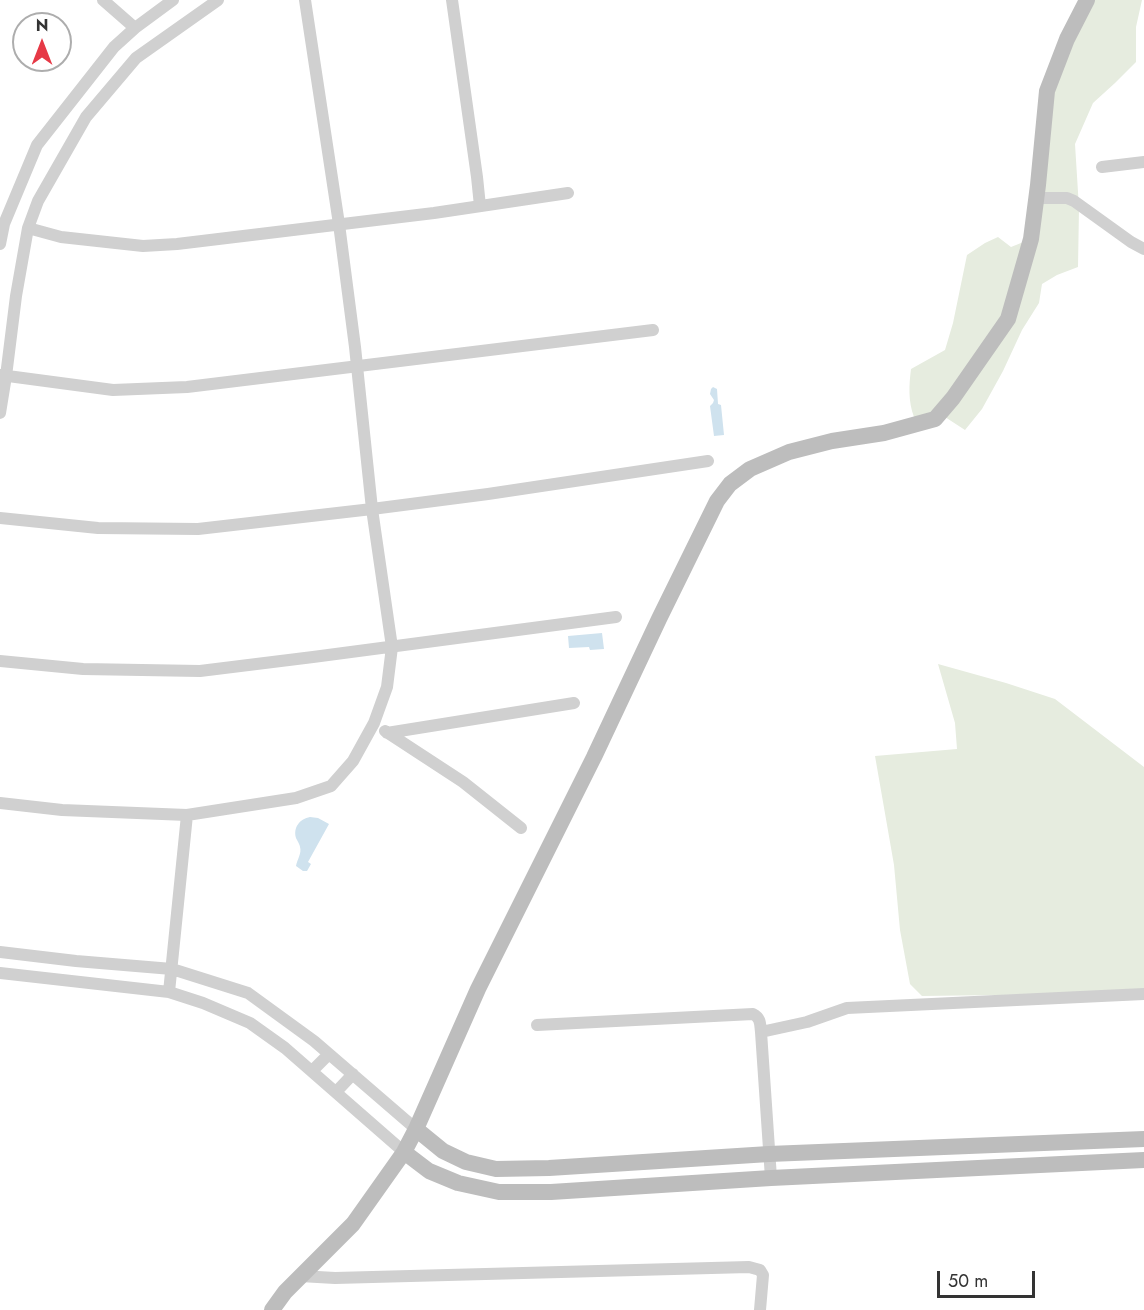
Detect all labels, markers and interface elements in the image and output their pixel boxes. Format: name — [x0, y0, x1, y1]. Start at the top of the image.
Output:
north arrow — [12, 12, 72, 72]
text: N — [36, 14, 48, 37]
scale bar — [940, 1259, 1038, 1297]
text: 50 m — [948, 1268, 988, 1294]

